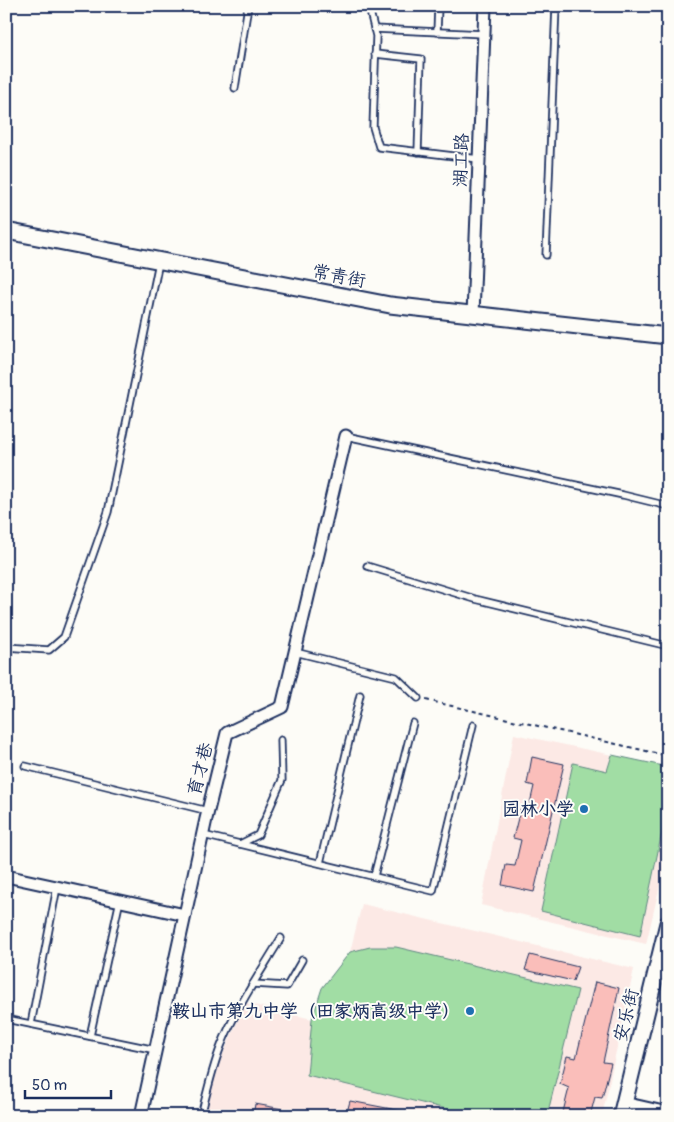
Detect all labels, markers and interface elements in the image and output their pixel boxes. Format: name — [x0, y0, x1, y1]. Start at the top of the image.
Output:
street label: 湖工路 — [449, 133, 474, 187]
street label: 常青街 — [310, 260, 368, 293]
street label: 育才巷 — [183, 740, 218, 798]
place label: 园林小学 — [502, 798, 574, 821]
marker: 园林小学 — [578, 803, 590, 815]
street label: 安乐街 — [609, 986, 644, 1044]
place label: 鞍山市第九中学（田家炳高级中学） — [172, 1000, 460, 1023]
marker: 鞍山市第九中学（田家炳高级中学） — [464, 1005, 476, 1017]
scale bar — [25, 1067, 111, 1099]
text: 50 m — [32, 1076, 67, 1095]

